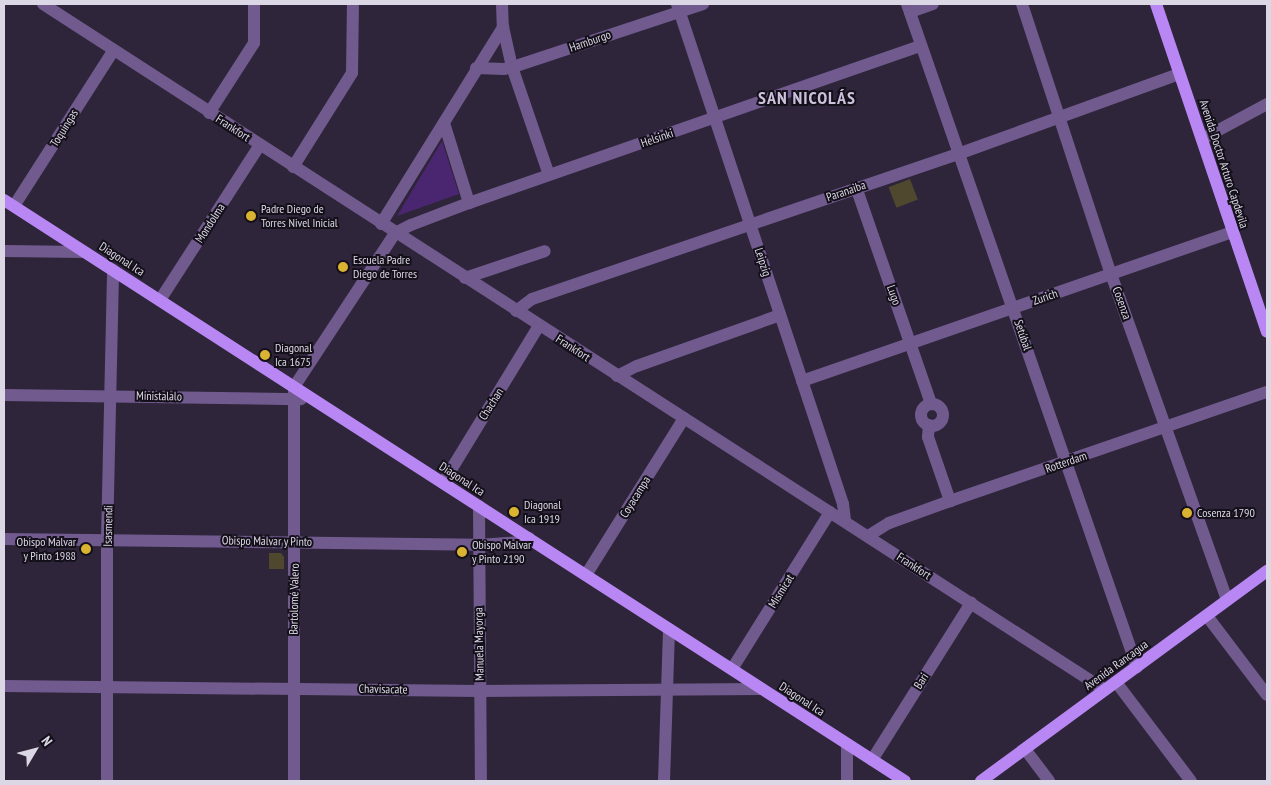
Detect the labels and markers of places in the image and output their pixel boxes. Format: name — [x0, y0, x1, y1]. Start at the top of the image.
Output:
place label: Padre Diego de Torres Nivel Inicial — [261, 202, 338, 230]
marker: Padre Diego de Torres Nivel Inicial — [245, 210, 257, 222]
place label: Escuela Padre Diego de Torres — [353, 253, 417, 281]
marker: Escuela Padre Diego de Torres — [337, 261, 349, 273]
place label: Diagonal Ica 1675 — [275, 341, 312, 369]
marker: Diagonal Ica 1675 — [259, 349, 271, 361]
place label: Diagonal Ica 1919 — [524, 498, 561, 526]
marker: Diagonal Ica 1919 — [508, 506, 520, 518]
place label: Cosenza 1790 — [1197, 506, 1255, 520]
marker: Cosenza 1790 — [1181, 507, 1193, 519]
place label: Obispo Malvar y Pinto 1988 — [17, 535, 76, 563]
place label: Obispo Malvar y Pinto 2190 — [472, 538, 531, 566]
marker: Obispo Malvar y Pinto 1988 — [80, 543, 92, 555]
marker: Obispo Malvar y Pinto 2190 — [456, 546, 468, 558]

